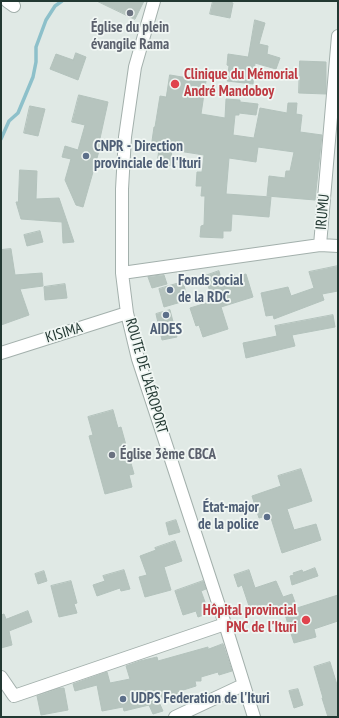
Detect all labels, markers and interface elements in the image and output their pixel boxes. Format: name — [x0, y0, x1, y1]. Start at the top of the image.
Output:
marker: Église du plein évangile Rama — [125, 8, 135, 18]
place label: Église du plein évangile Rama — [91, 19, 169, 54]
place label: Clinique du Mémorial André Mandoboy — [184, 66, 298, 101]
marker: Clinique du Mémorial André Mandoboy — [169, 78, 181, 90]
place label: CNPR - Direction provinciale de l'Ituri — [94, 138, 201, 173]
marker: CNPR - Direction provinciale de l'Ituri — [81, 151, 91, 161]
street label: IRUMU — [312, 193, 334, 231]
place label: Fonds social de la RDC — [178, 272, 243, 307]
marker: Fonds social de la RDC — [165, 285, 175, 295]
marker: AIDES — [161, 310, 171, 320]
street label: ROUTE DE L'AÉROPORT — [121, 316, 171, 436]
street label: KISIMA — [43, 319, 85, 347]
place label: AIDES — [150, 321, 182, 339]
place label: Église 3ème CBCA — [120, 446, 216, 464]
marker: Église 3ème CBCA — [107, 450, 117, 460]
place label: État-major de la police — [198, 499, 259, 534]
marker: État-major de la police — [262, 512, 272, 522]
place label: Hôpital provincial PNC de l'Ituri — [203, 602, 297, 637]
marker: Hôpital provincial PNC de l'Ituri — [300, 614, 312, 626]
place label: UDPS Federation de l'Ituri — [131, 690, 270, 708]
marker: UDPS Federation de l'Ituri — [118, 694, 128, 704]

